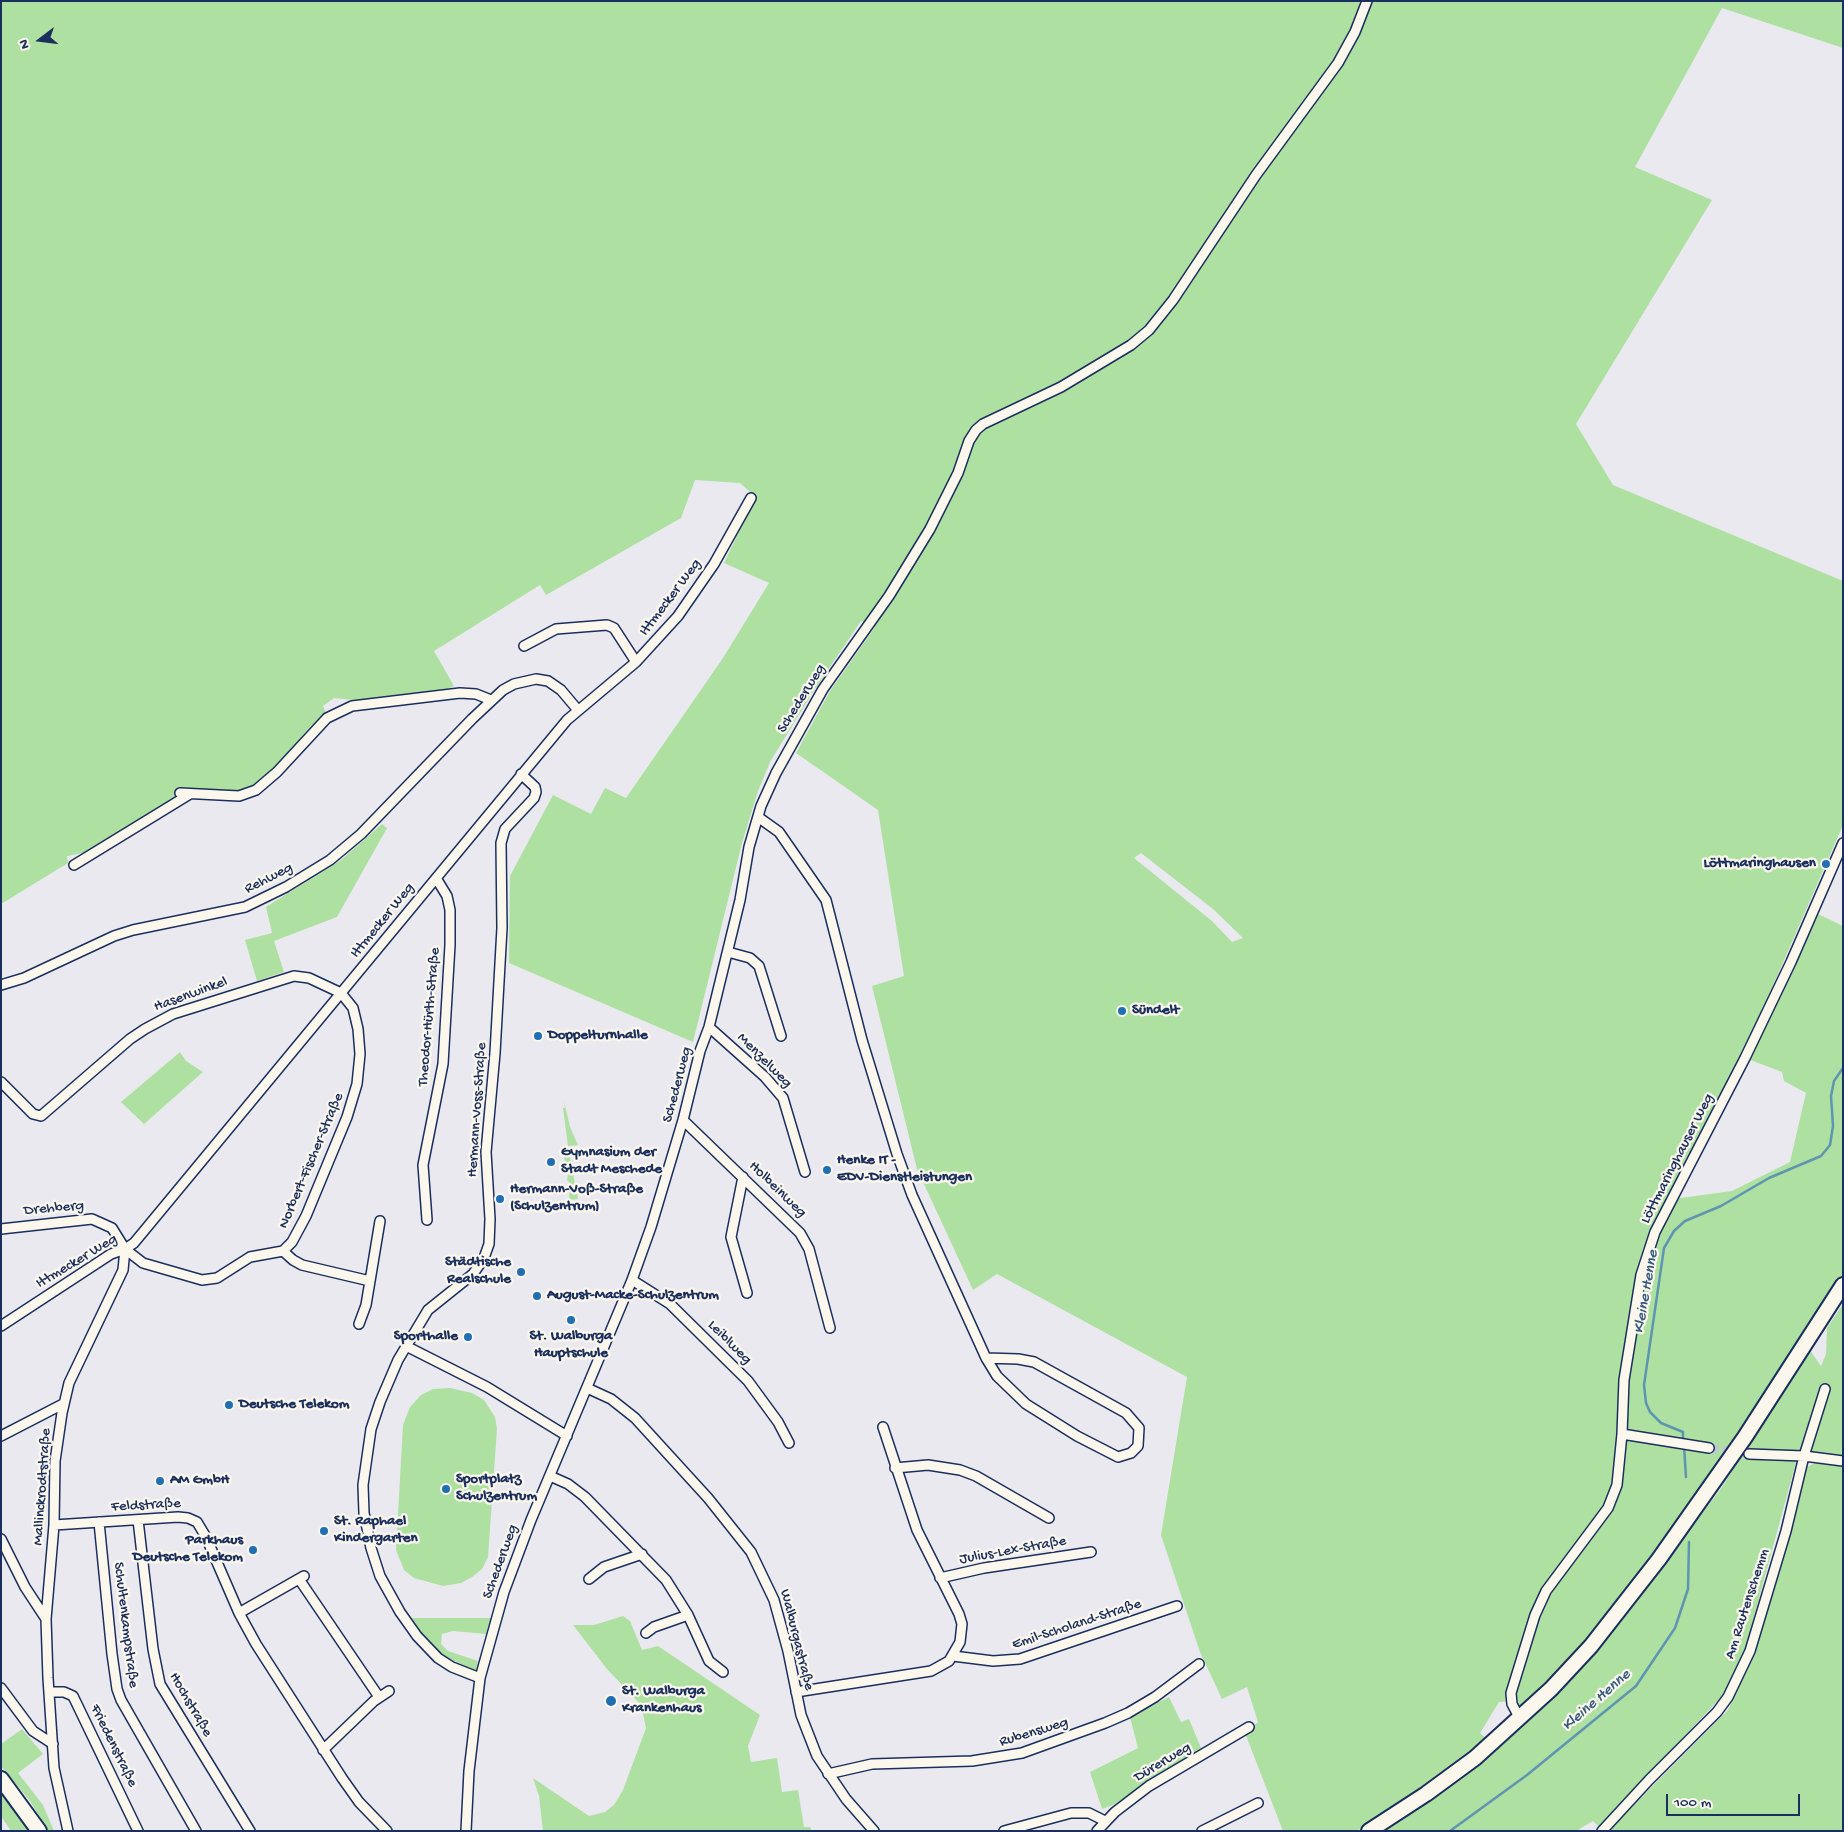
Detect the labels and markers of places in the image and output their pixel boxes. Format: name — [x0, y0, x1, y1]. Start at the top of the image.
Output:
place label: Löttmaringhausen — [1703, 855, 1816, 873]
marker: Löttmaringhausen — [1820, 858, 1832, 870]
place label: Sündelt — [1132, 1002, 1179, 1020]
marker: Sündelt — [1116, 1005, 1128, 1017]
place label: Doppelturnhalle — [548, 1027, 648, 1045]
marker: Doppelturnhalle — [532, 1030, 544, 1042]
place label: Gymnasium der Stadt Meschede — [561, 1144, 662, 1179]
place label: Henke IT - EDV-Dienstleistungen — [837, 1152, 972, 1187]
marker: Gymnasium der Stadt Meschede — [545, 1156, 557, 1168]
marker: Henke IT - EDV-Dienstleistungen — [821, 1164, 833, 1176]
place label: Hermann-Voß-Straße (Schulzentrum) — [510, 1181, 643, 1216]
marker: Hermann-Voß-Straße (Schulzentrum) — [494, 1193, 506, 1205]
place label: Städtische Realschule — [445, 1254, 511, 1289]
marker: Städtische Realschule — [515, 1266, 527, 1278]
place label: August-Macke-Schulzentrum — [547, 1287, 719, 1305]
marker: August-Macke-Schulzentrum — [531, 1290, 543, 1302]
marker: St. Walburga Hauptschule — [565, 1314, 577, 1326]
place label: Sporthalle — [394, 1328, 458, 1346]
place label: St. Walburga Hauptschule — [530, 1328, 612, 1363]
marker: Sporthalle — [462, 1331, 474, 1343]
place label: Deutsche Telekom — [239, 1396, 349, 1414]
marker: Deutsche Telekom — [223, 1399, 235, 1411]
place label: Sportplatz Schulzentrum — [456, 1471, 537, 1506]
place label: AM GmbH — [170, 1472, 229, 1490]
marker: AM GmbH — [154, 1475, 166, 1487]
marker: Sportplatz Schulzentrum — [440, 1483, 452, 1495]
place label: St. Raphael Kindergarten — [334, 1513, 418, 1548]
marker: St. Raphael Kindergarten — [318, 1525, 330, 1537]
place label: Parkhaus Deutsche Telekom — [133, 1532, 243, 1567]
marker: Parkhaus Deutsche Telekom — [247, 1544, 259, 1556]
place label: St. Walburga Krankenhaus — [622, 1683, 705, 1718]
marker: St. Walburga Krankenhaus — [604, 1694, 618, 1708]

